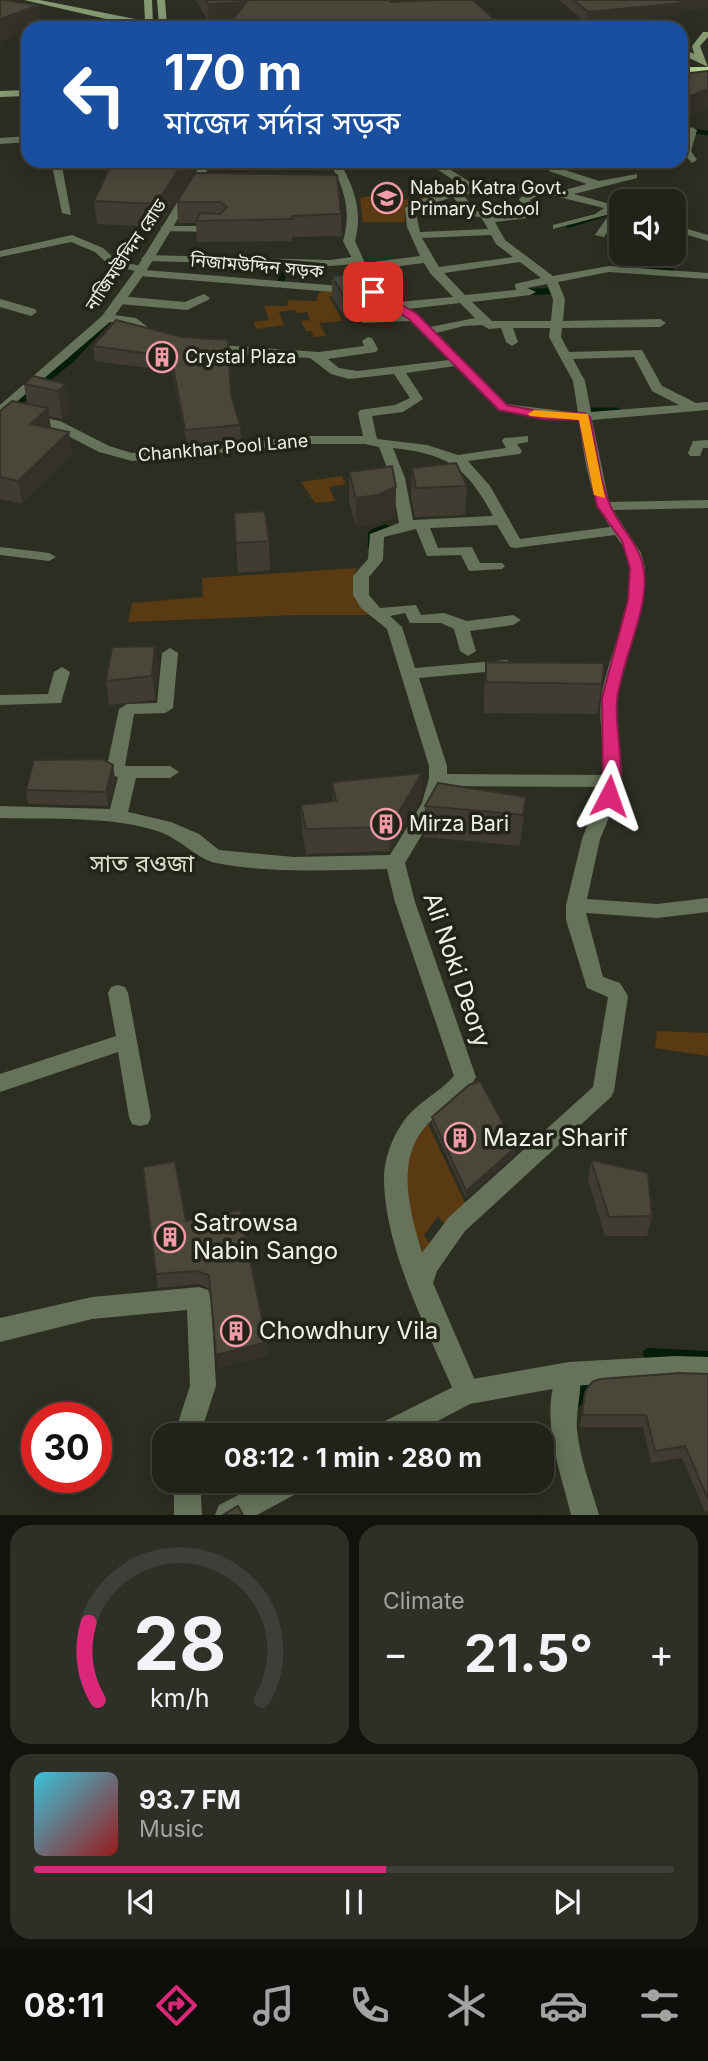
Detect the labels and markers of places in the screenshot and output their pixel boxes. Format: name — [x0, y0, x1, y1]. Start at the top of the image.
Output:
place label: Nabab Katra Govt. Primary School — [410, 177, 566, 219]
school or university icon: Nabab Katra Govt. Primary School — [370, 181, 404, 215]
pin — [343, 262, 403, 322]
building icon: Crystal Plaza — [145, 340, 179, 374]
place label: Crystal Plaza — [185, 346, 296, 367]
building icon: Mirza Bari — [369, 807, 403, 841]
place label: Mirza Bari — [409, 811, 509, 836]
building icon: Mazar Sharif — [443, 1121, 477, 1155]
place label: Mazar Sharif — [483, 1123, 628, 1152]
place label: Satrowsa Nabin Sango — [193, 1208, 338, 1265]
building icon: Satrowsa Nabin Sango — [153, 1220, 187, 1254]
building icon: Chowdhury Vila — [219, 1314, 253, 1348]
place label: Chowdhury Vila — [259, 1316, 438, 1345]

